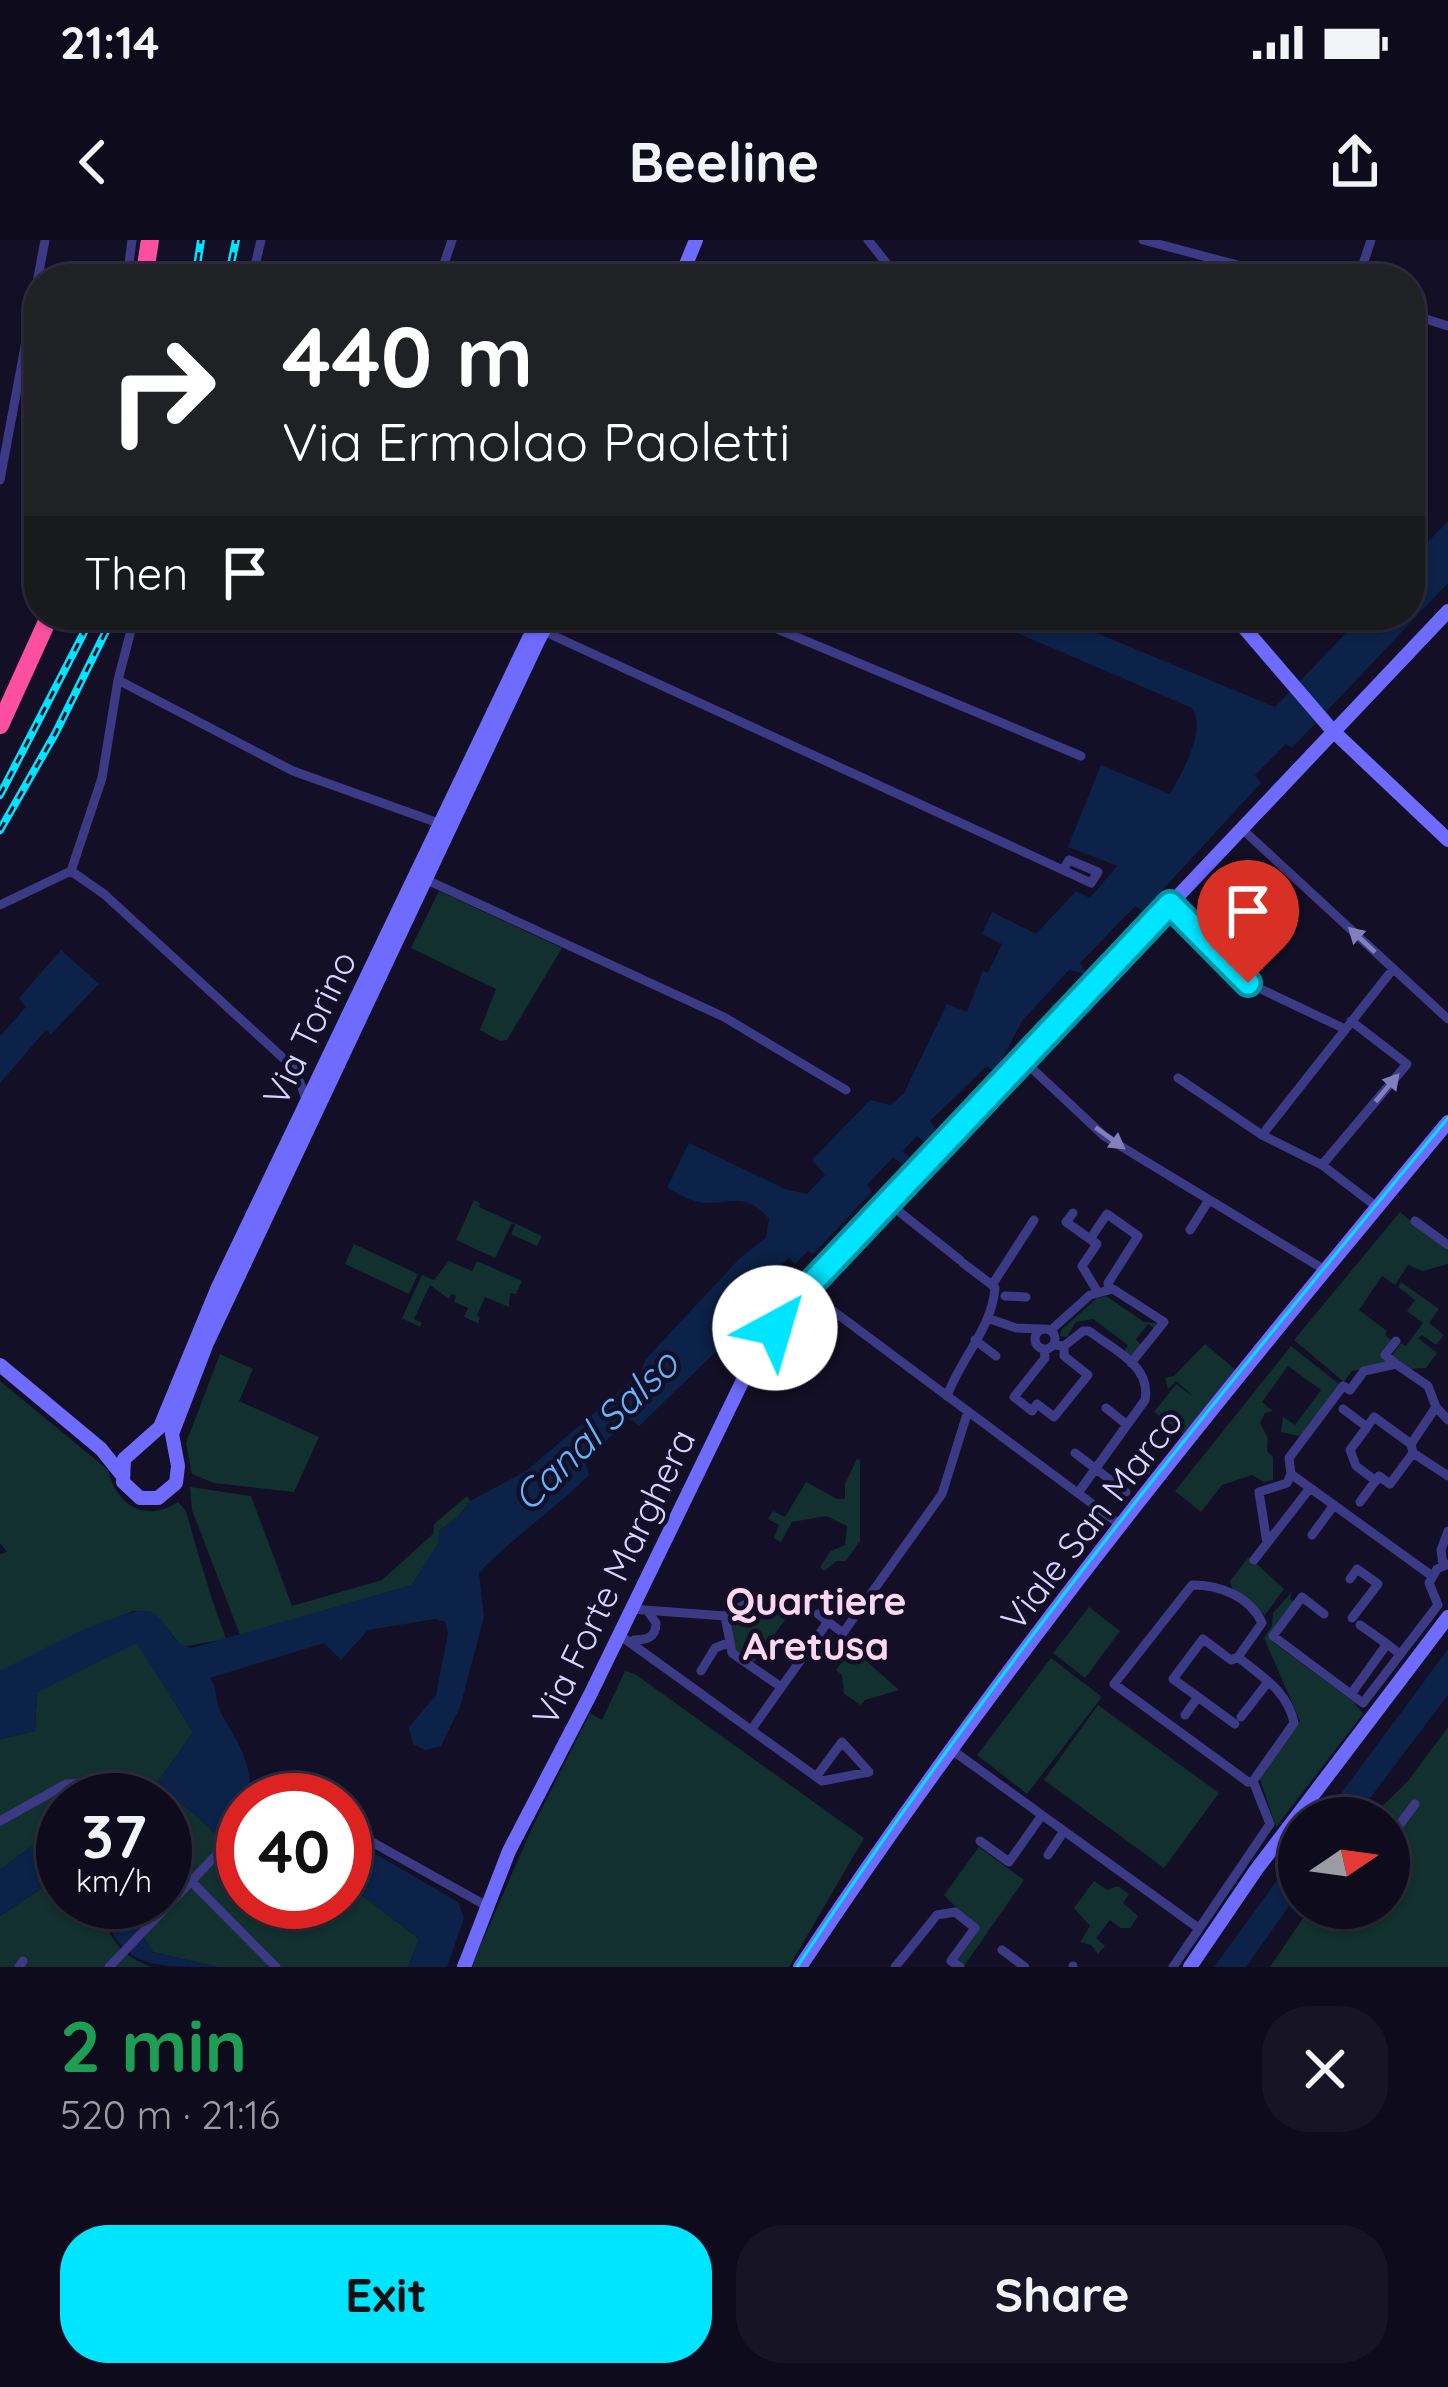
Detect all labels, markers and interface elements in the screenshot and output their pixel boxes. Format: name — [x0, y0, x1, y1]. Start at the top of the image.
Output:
text: 21:14 — [60, 14, 159, 70]
text: Beeline — [629, 128, 819, 196]
icon: back — [60, 129, 126, 195]
icon: share — [1322, 129, 1388, 195]
text: 440 m — [282, 303, 533, 408]
icon: right — [84, 312, 240, 468]
text: Via Ermolao Paoletti — [282, 407, 791, 475]
icon: arrive — [212, 540, 278, 606]
text: Then — [84, 545, 188, 601]
pin — [1197, 860, 1299, 983]
icon: arrive — [1215, 878, 1281, 944]
one-way arrow — [1348, 927, 1377, 954]
street label: Via Torino — [252, 943, 366, 1113]
one-way arrow — [1374, 1073, 1399, 1104]
one-way arrow — [1094, 1125, 1126, 1149]
position arrow — [712, 1265, 838, 1391]
water label: Canal Salso — [502, 1338, 689, 1521]
street label: Viale San Marco — [990, 1399, 1192, 1639]
street label: Via Forte Marghera — [522, 1421, 704, 1733]
district label: Quartiere Aretusa — [726, 1576, 907, 1670]
speed limit sign: 40 — [216, 1773, 372, 1929]
north arrow — [1278, 1797, 1410, 1929]
map controls — [1278, 1797, 1410, 1929]
text: 37 — [81, 1798, 147, 1873]
text: km/h — [76, 1862, 152, 1900]
text: 2 min — [60, 2000, 247, 2090]
button: close — [1262, 2006, 1388, 2132]
text: 520 m · 21:16 — [60, 2090, 280, 2139]
button: Exit — [60, 2225, 712, 2363]
button: Share — [736, 2225, 1388, 2363]

